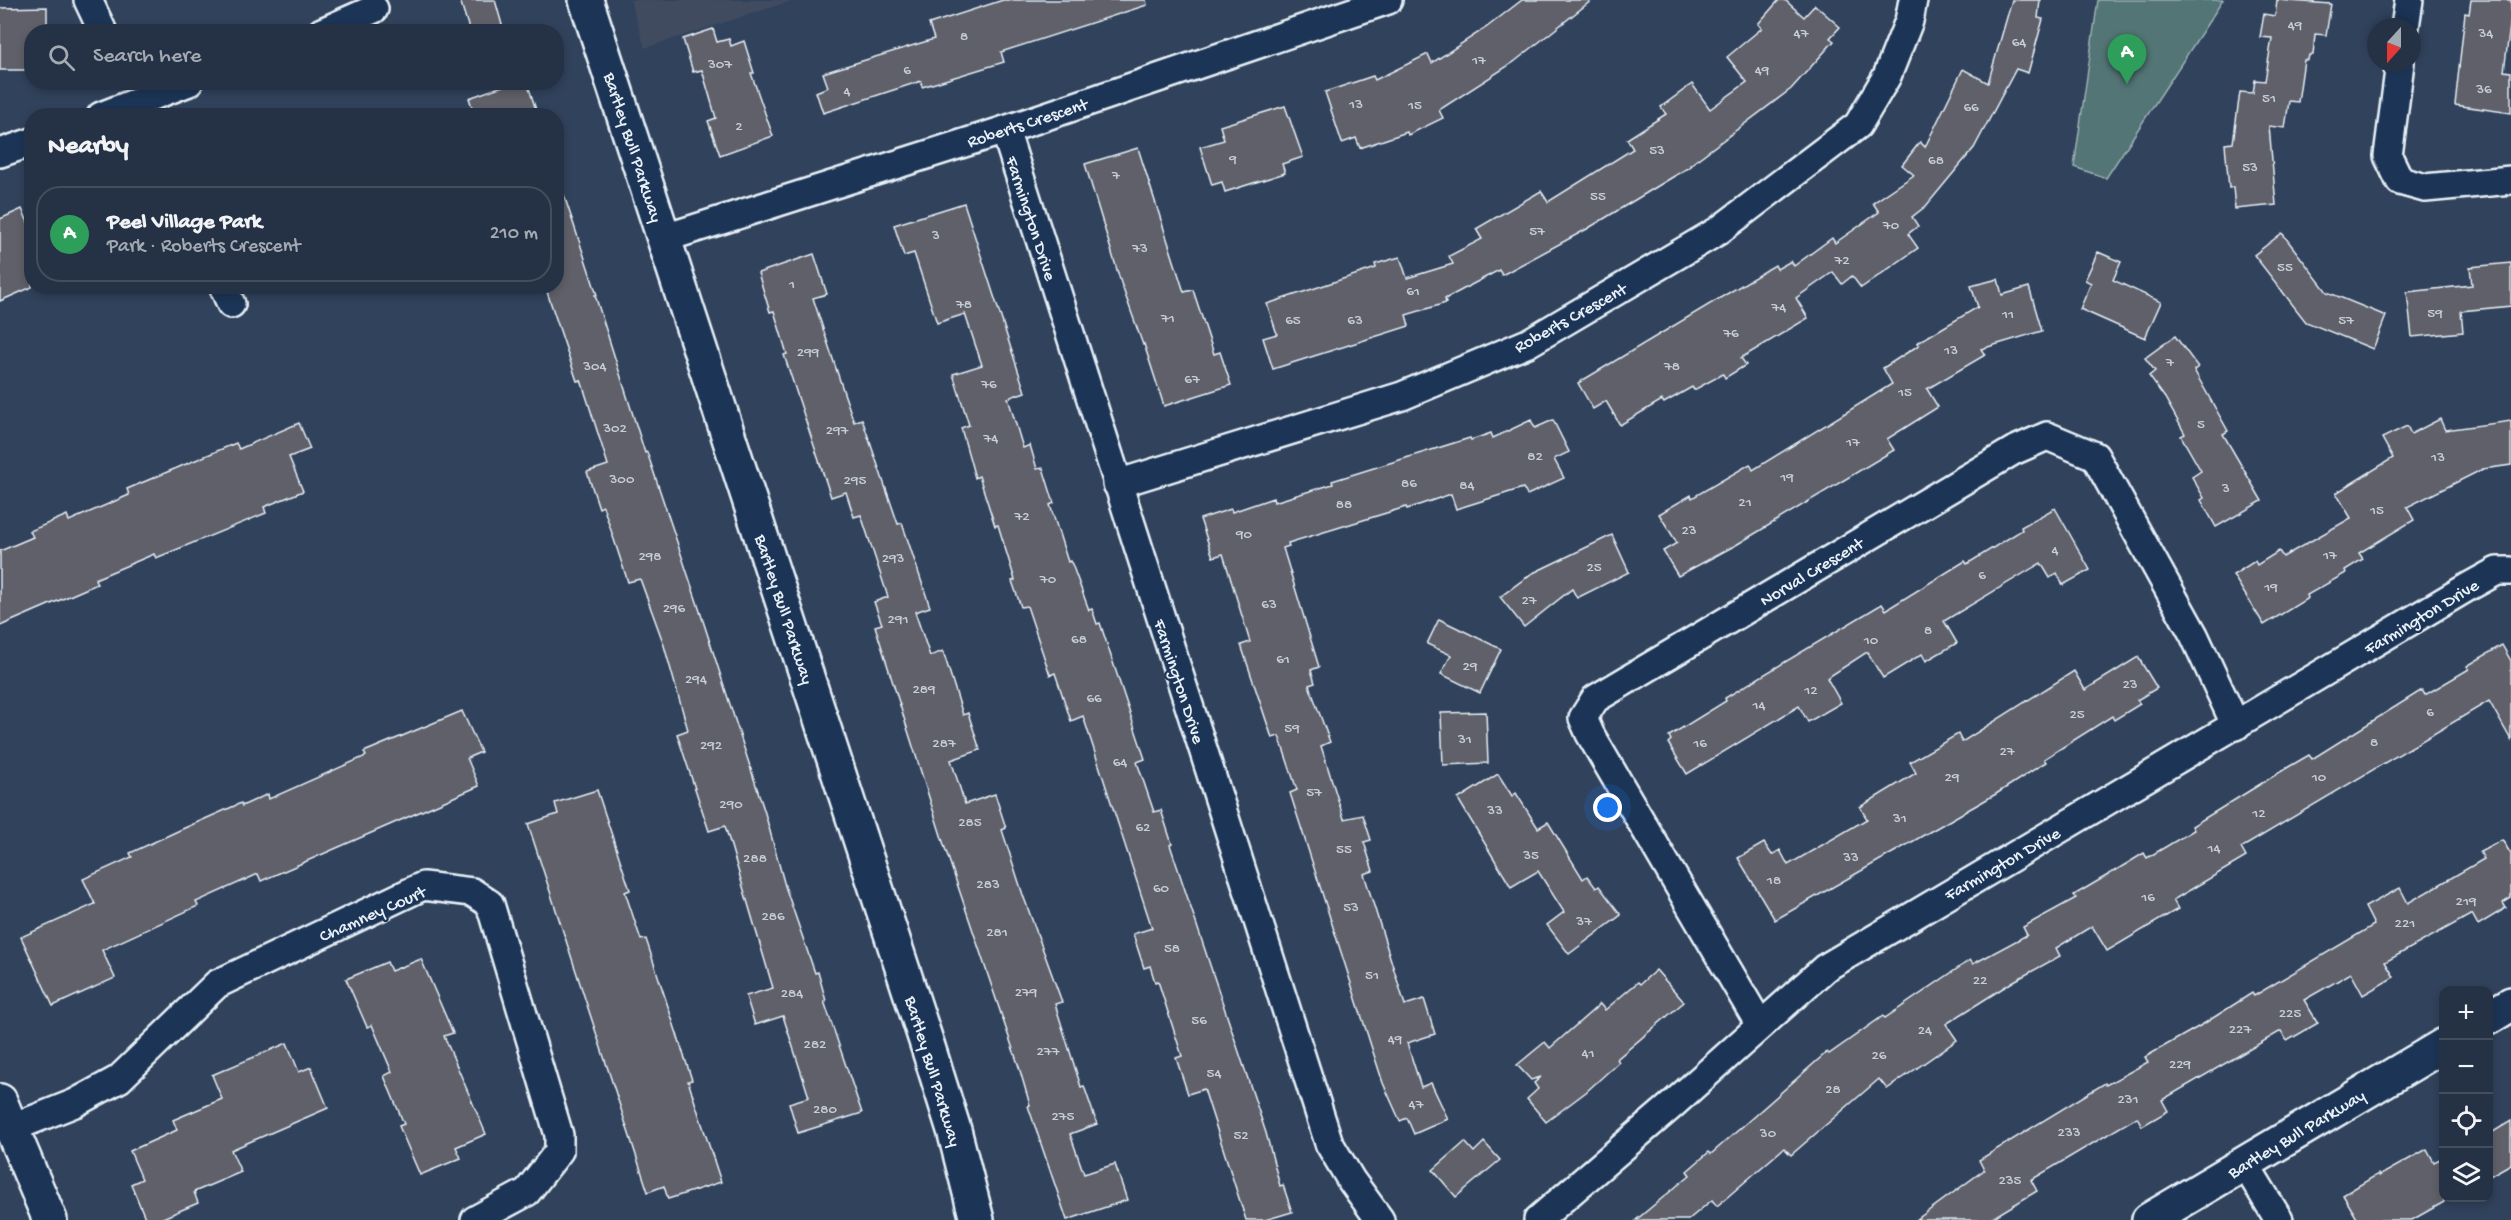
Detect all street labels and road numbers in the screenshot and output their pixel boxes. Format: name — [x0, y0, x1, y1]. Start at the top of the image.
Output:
street label: Bartley Bull Parkway — [597, 69, 666, 225]
street label: Roberts Crescent — [965, 94, 1092, 154]
street label: Farmington Drive — [999, 153, 1060, 284]
street label: Roberts Crescent — [1511, 279, 1633, 359]
street label: Bartley Bull Parkway — [748, 531, 817, 687]
street label: Norval Crescent — [1757, 533, 1869, 612]
street label: Farmington Drive — [2360, 575, 2484, 661]
street label: Farmington Drive — [1147, 616, 1208, 747]
street label: Farmington Drive — [1941, 823, 2065, 907]
street label: Chamney Court — [316, 882, 431, 948]
street label: Bartley Bull Parkway — [898, 993, 965, 1150]
street label: Bartley Bull Parkway — [2224, 1086, 2370, 1185]

